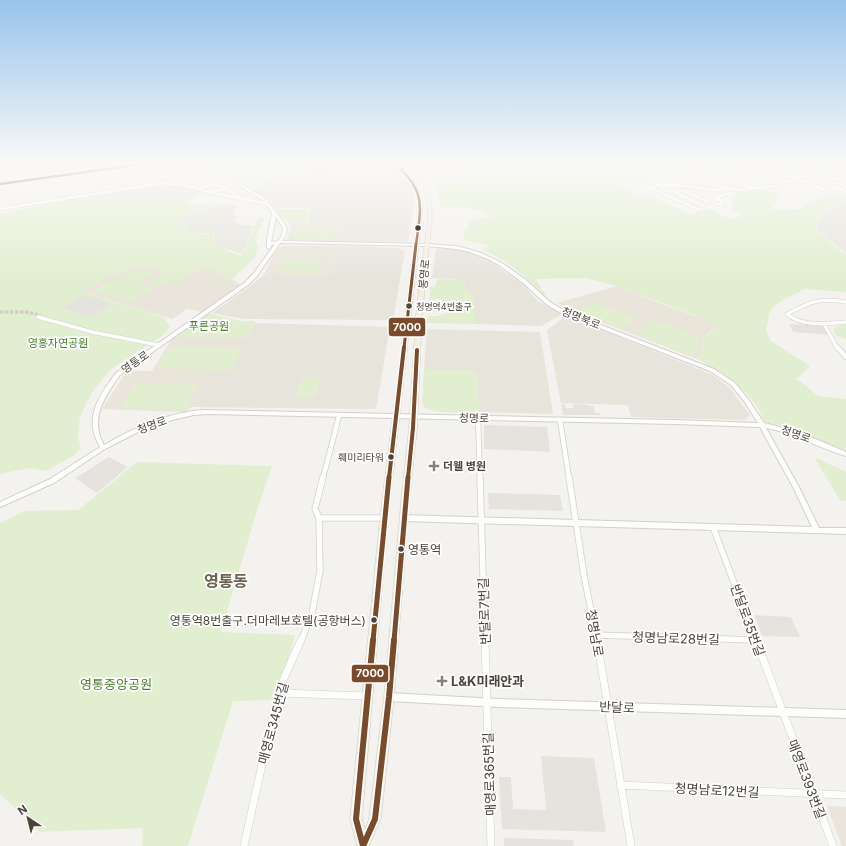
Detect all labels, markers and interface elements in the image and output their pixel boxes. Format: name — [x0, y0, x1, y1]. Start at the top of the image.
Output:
unlabelled marker — [413, 223, 423, 233]
street label: 봉영로 — [415, 258, 433, 290]
marker: 청명역4번출구 — [404, 301, 414, 311]
place label: 청명역4번출구 — [416, 301, 472, 312]
street label: 청명북로 — [560, 304, 602, 332]
line badge: 7000 — [388, 317, 426, 337]
park label: 푸른공원 — [189, 319, 229, 333]
text: 7000 — [393, 320, 421, 334]
park label: 영흥자연공원 — [28, 336, 88, 350]
street label: 영통로 — [119, 348, 151, 376]
street label: 청명로 — [459, 411, 489, 425]
street label: 청명로 — [135, 413, 169, 437]
street label: 청명로 — [779, 422, 813, 446]
place label: 훼미리타워 — [338, 451, 384, 463]
marker: 훼미리타워 — [386, 452, 396, 462]
place label: 더웰 병원 — [443, 459, 486, 473]
marker: 더웰 병원 — [428, 460, 440, 472]
place label: 영통역 — [408, 542, 441, 557]
marker: 영통역 — [396, 544, 406, 554]
district label: 영통동 — [204, 571, 248, 591]
street label: 반달로7번길 — [475, 577, 493, 645]
street label: 반달로35번길 — [728, 582, 768, 658]
street label: 청명남로 — [583, 608, 607, 658]
place label: 영통역8번출구.더마레보호텔(공항버스) — [170, 613, 366, 628]
marker: 영통역8번출구.더마레보호텔(공항버스) — [369, 615, 379, 625]
street label: 청명남로28번길 — [632, 628, 720, 648]
line badge: 7000 — [351, 664, 389, 683]
text: 7000 — [356, 666, 384, 680]
place label: L&K미래안과 — [451, 673, 524, 689]
marker: L&K미래안과 — [436, 675, 448, 687]
park label: 영통중앙공원 — [80, 676, 152, 692]
street label: 매영로345번길 — [254, 680, 292, 766]
street label: 반달로 — [599, 698, 635, 716]
street label: 매영로365번길 — [480, 732, 498, 816]
street label: 매영로393번길 — [784, 737, 830, 821]
street label: 청명남로12번길 — [674, 780, 760, 800]
north arrow — [8, 798, 48, 838]
text: N — [15, 802, 30, 818]

